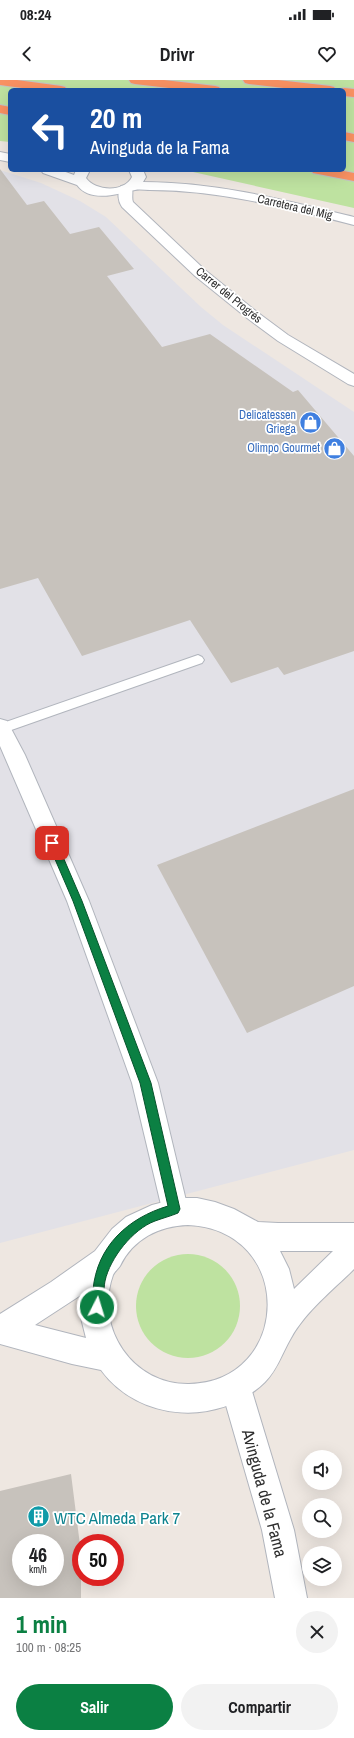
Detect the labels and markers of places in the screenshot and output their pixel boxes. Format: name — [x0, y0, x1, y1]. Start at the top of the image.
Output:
place label: Delicatessen Griega — [239, 407, 297, 437]
shop icon: Delicatessen Griega — [298, 409, 324, 435]
shop icon: Olimpo Gourmet — [322, 435, 348, 461]
place label: Olimpo Gourmet — [247, 440, 320, 456]
pin — [35, 826, 69, 860]
building icon: WTC Almeda Park 7 — [25, 1504, 51, 1530]
place label: WTC Almeda Park 7 — [54, 1506, 181, 1529]

